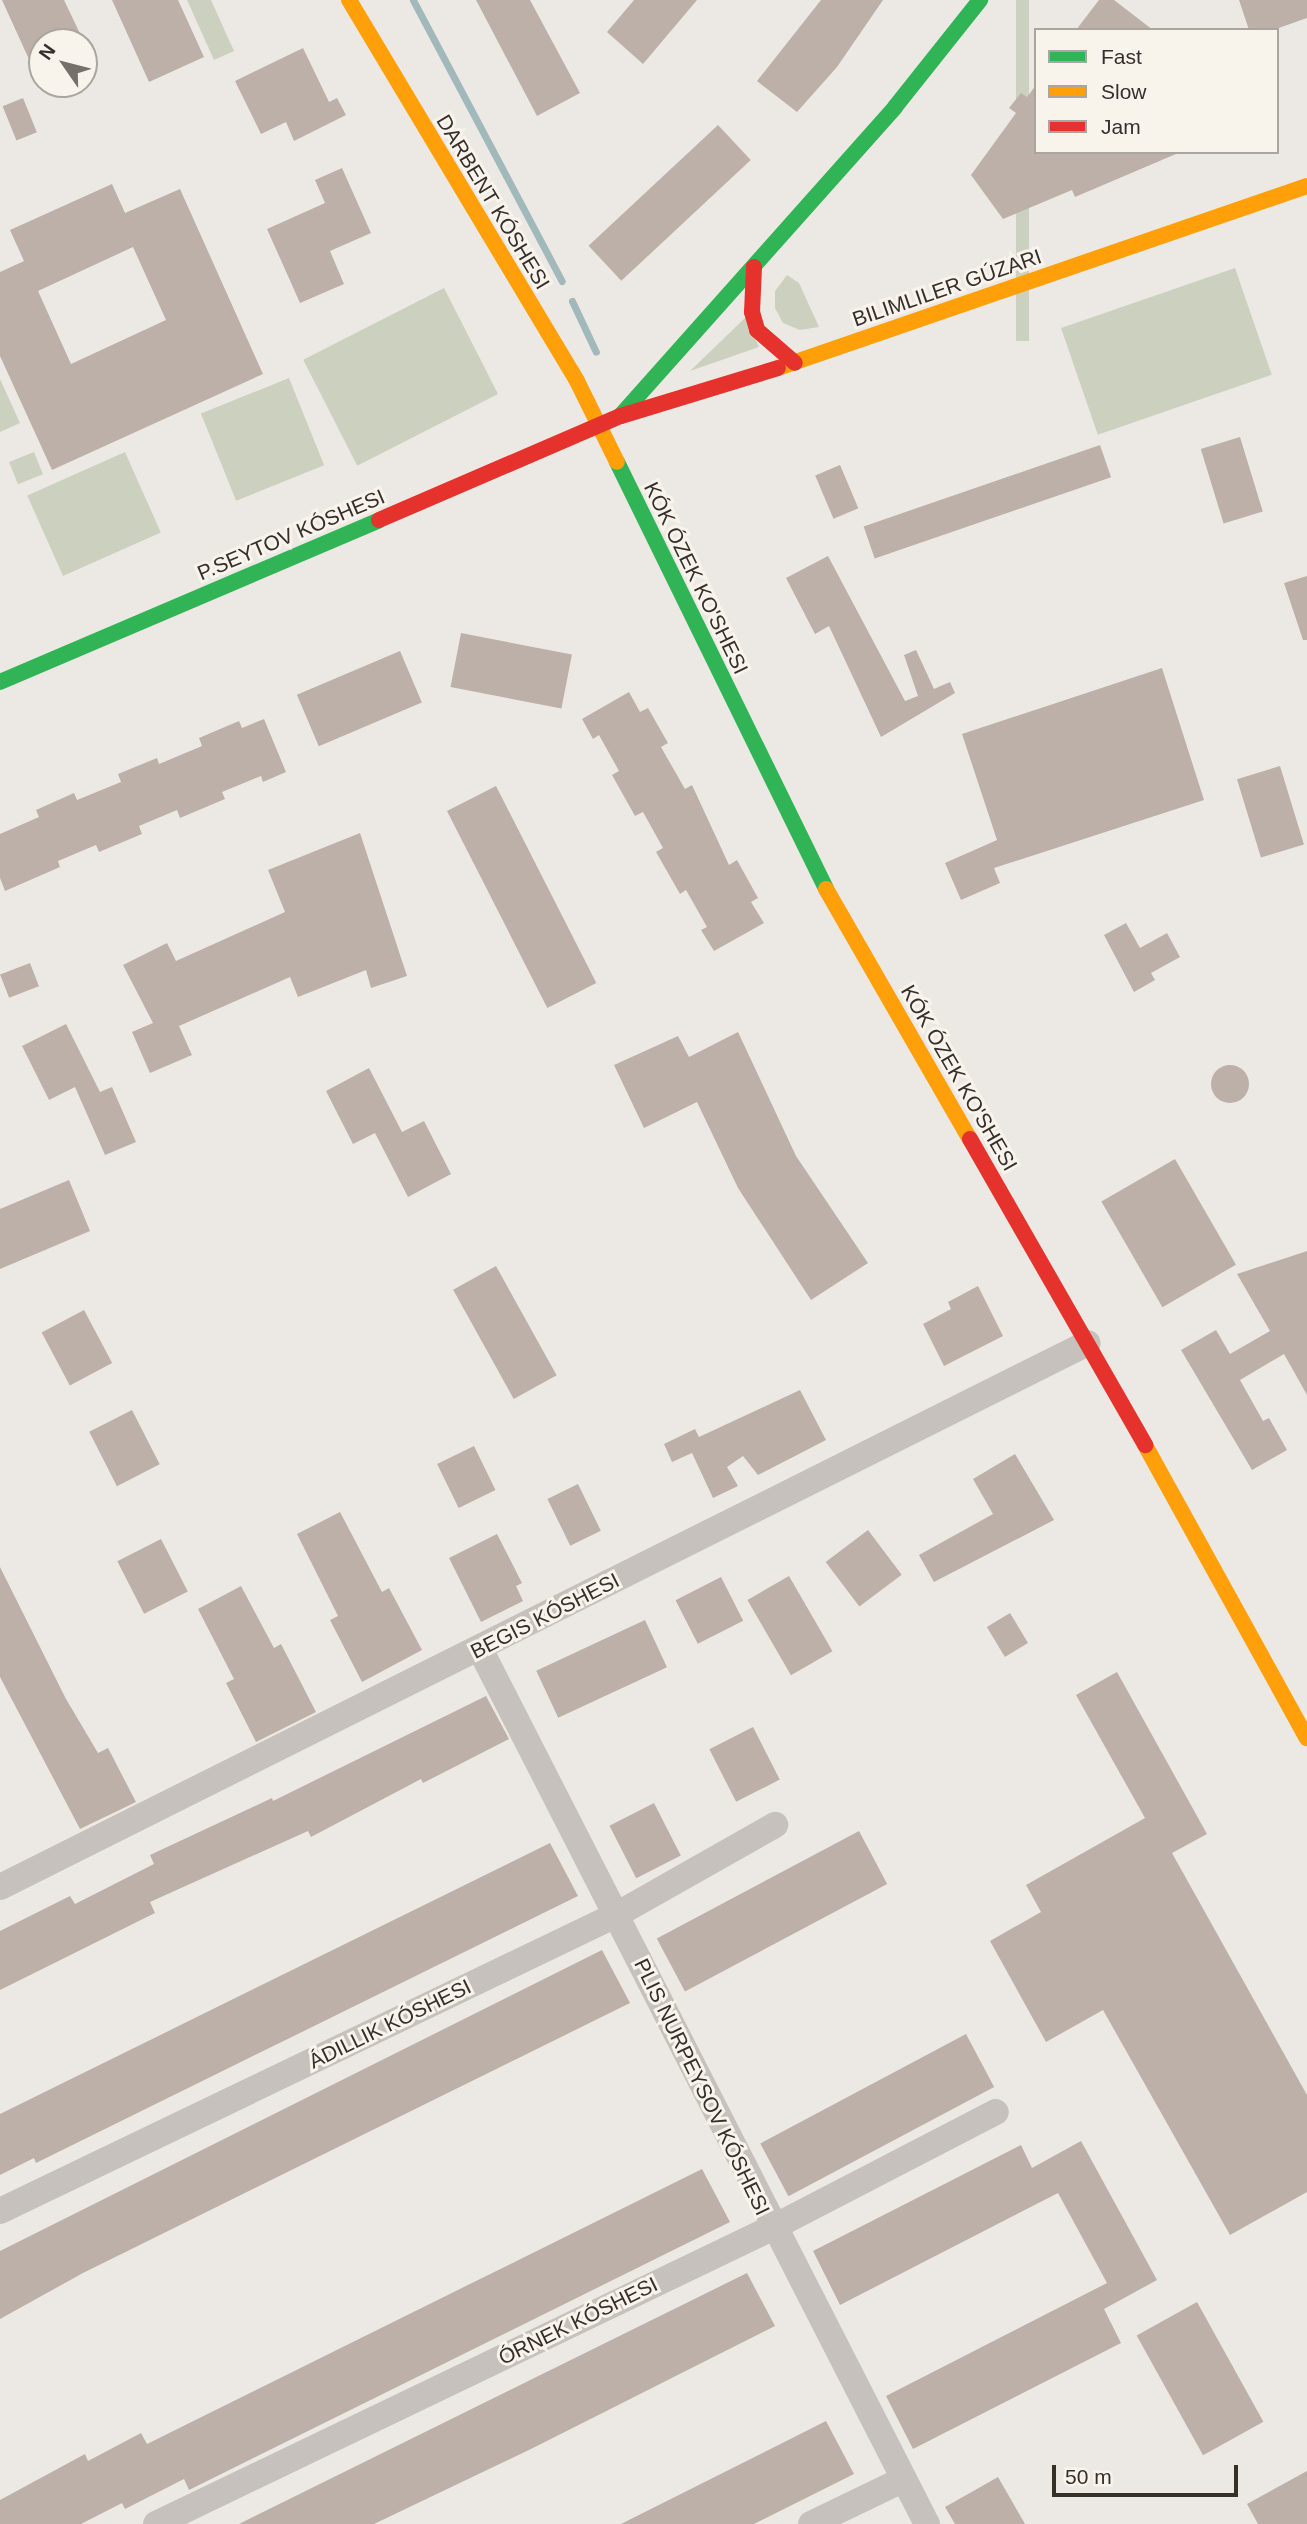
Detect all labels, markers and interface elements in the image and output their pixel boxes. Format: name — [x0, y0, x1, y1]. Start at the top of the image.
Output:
north arrow — [28, 28, 98, 98]
legend — [1034, 28, 1279, 154]
text: N — [34, 40, 60, 63]
text: Fast — [1101, 45, 1142, 68]
text: Slow — [1101, 80, 1147, 103]
street label: DARBENT KÓSHESI — [431, 110, 555, 294]
text: Jam — [1101, 115, 1141, 138]
street label: BILIMLILER GÚZARI — [849, 244, 1045, 332]
street label: KÓK ÓZEK KO'SHESI — [639, 478, 753, 678]
street label: P.SEYTOV KÓSHESI — [194, 484, 388, 586]
street label: KÓK ÓZEK KO'SHESI — [895, 981, 1023, 1175]
street label: BEGIS KÓSHESI — [466, 1568, 624, 1664]
street label: PLIS NURPEYSOV KÓSHESI — [629, 1955, 775, 2219]
street label: ÁDILLIK KÓSHESI — [305, 1974, 475, 2074]
street label: ÓRNEK KÓSHESI — [494, 2272, 662, 2370]
scale bar — [1055, 2450, 1240, 2494]
text: 50 m — [1065, 2465, 1112, 2488]

